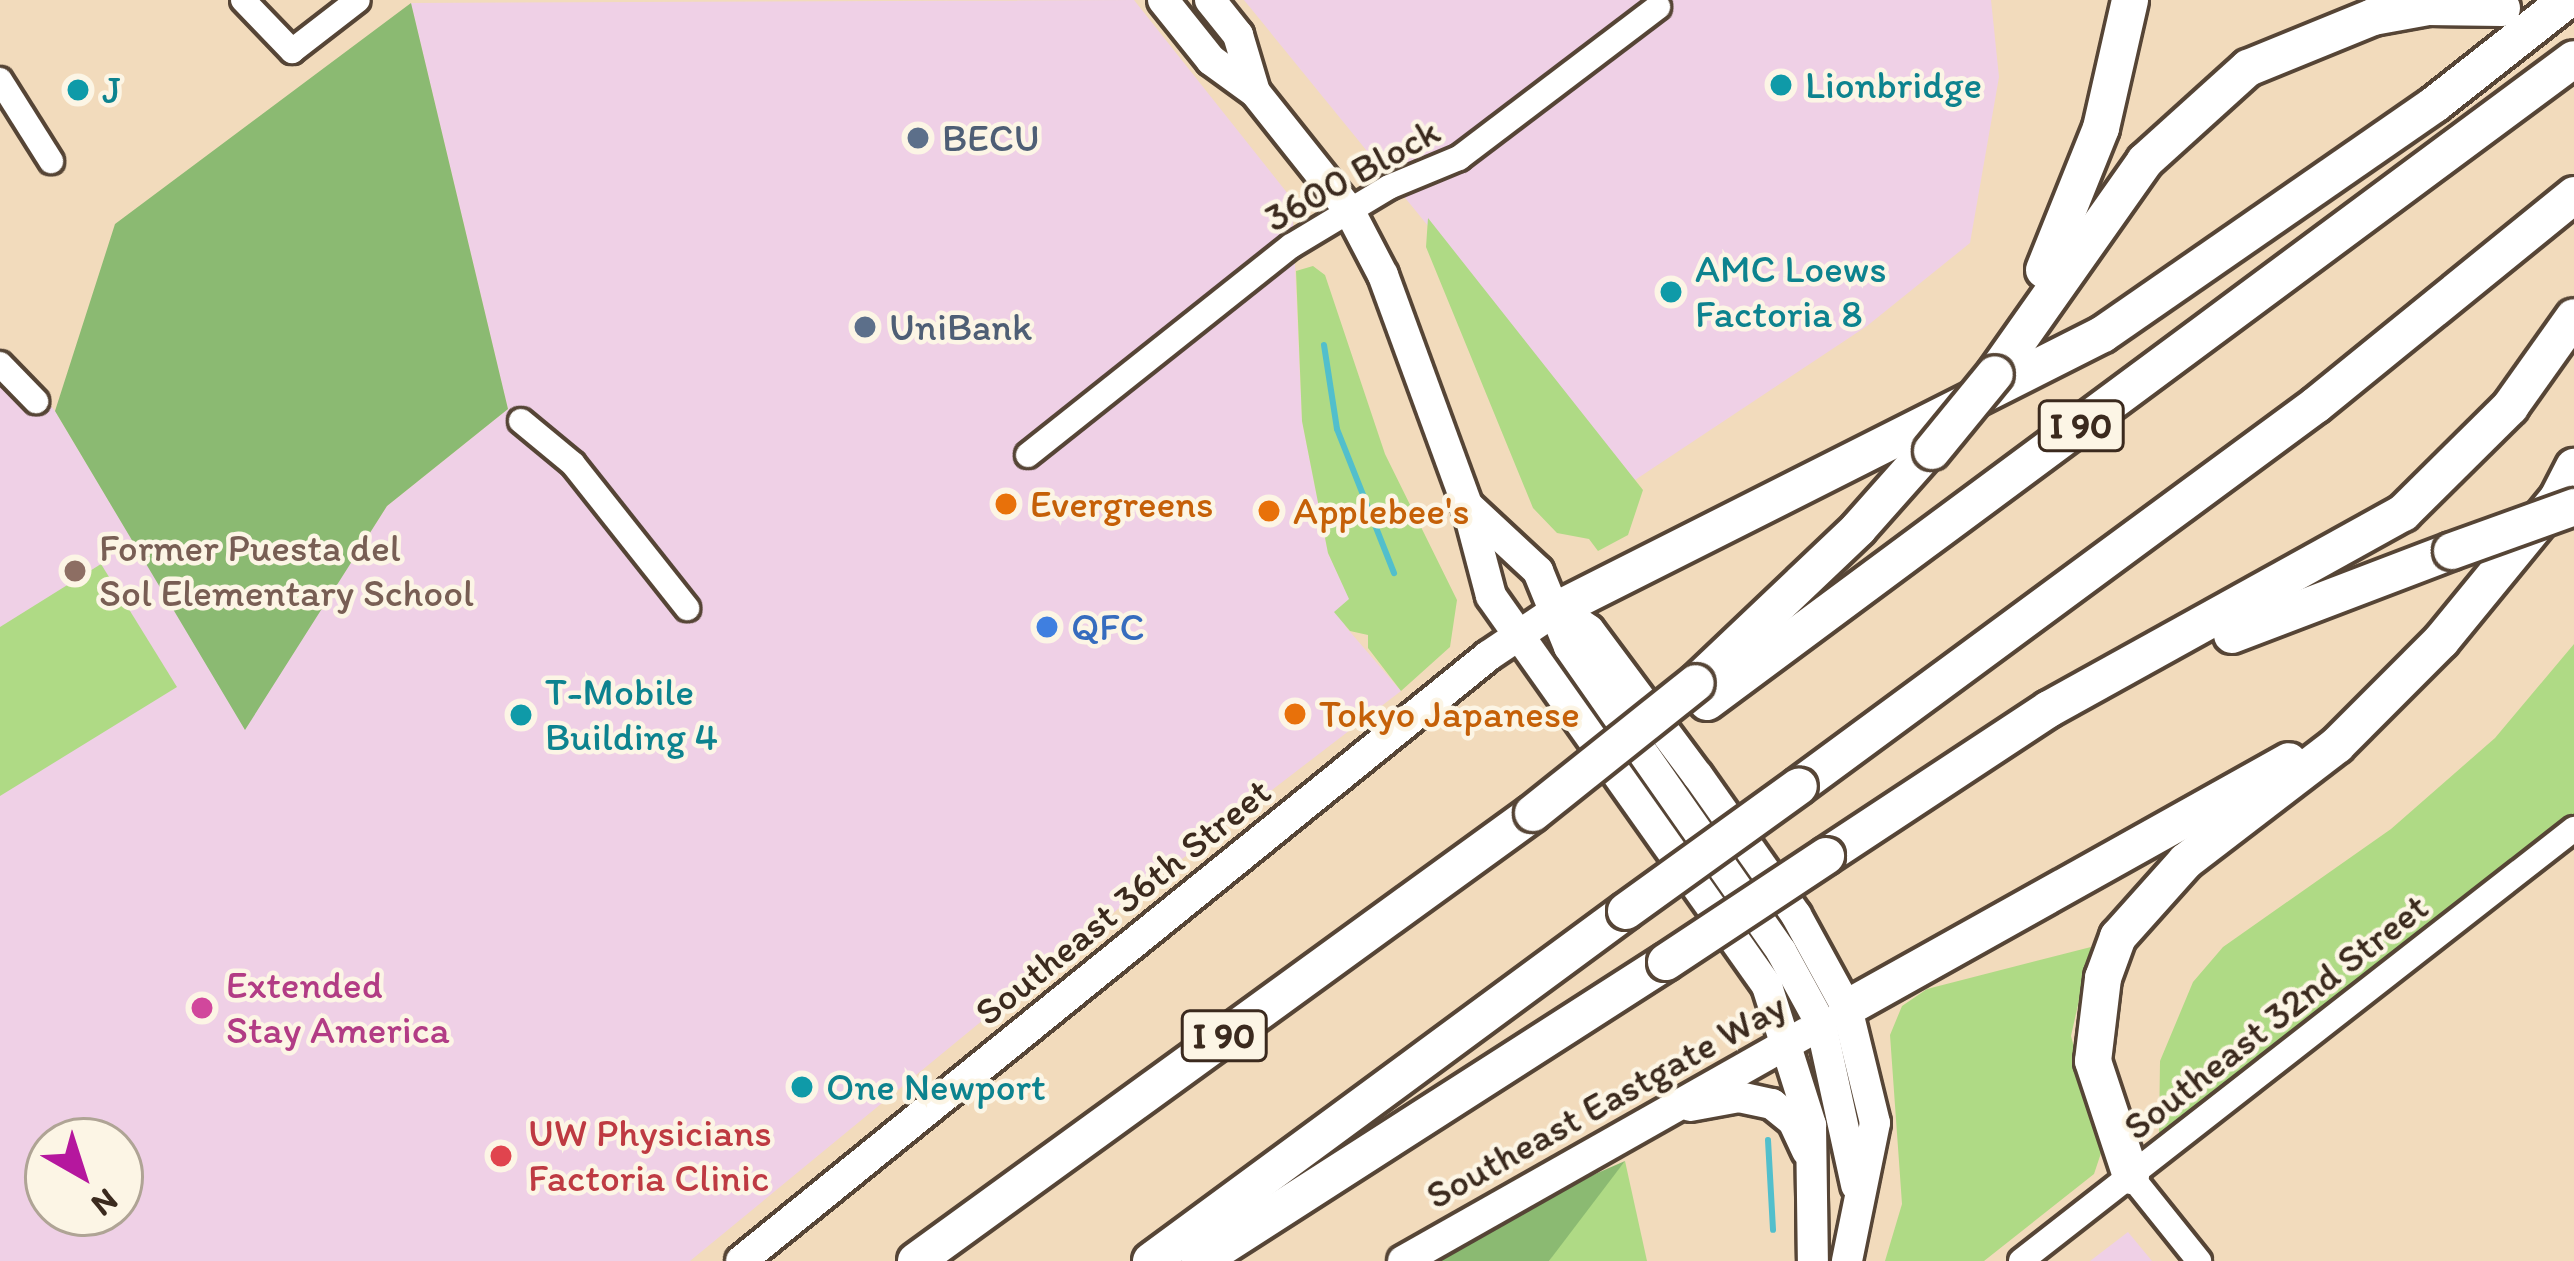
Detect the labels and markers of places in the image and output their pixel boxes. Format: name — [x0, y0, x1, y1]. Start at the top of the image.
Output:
place label: Lionbridge — [1805, 62, 1982, 108]
place label: J — [102, 67, 121, 113]
marker: Lionbridge — [1768, 72, 1794, 98]
marker: J — [65, 77, 91, 103]
place label: BECU — [942, 115, 1040, 161]
marker: BECU — [905, 125, 931, 151]
place label: AMC Loews Factoria 8 — [1695, 247, 1887, 338]
marker: AMC Loews Factoria 8 — [1658, 279, 1684, 305]
place label: UniBank — [889, 304, 1032, 350]
marker: UniBank — [852, 314, 878, 340]
place label: Evergreens — [1030, 481, 1214, 527]
place label: Applebee's — [1293, 488, 1470, 534]
marker: Evergreens — [993, 491, 1019, 517]
marker: Applebee's — [1256, 498, 1282, 524]
place label: Former Puesta del Sol Elementary School — [99, 526, 472, 617]
marker: Former Puesta del Sol Elementary School — [62, 558, 88, 584]
place label: QFC — [1071, 604, 1145, 650]
marker: QFC — [1034, 614, 1060, 640]
place label: T-Mobile Building 4 — [545, 670, 718, 761]
place label: Tokyo Japanese — [1319, 691, 1578, 737]
marker: Tokyo Japanese — [1282, 701, 1308, 727]
marker: T-Mobile Building 4 — [508, 702, 534, 728]
place label: Extended Stay America — [226, 963, 450, 1054]
marker: Extended Stay America — [189, 995, 215, 1021]
place label: One Newport — [826, 1064, 1044, 1110]
marker: One Newport — [789, 1074, 815, 1100]
place label: UW Physicians Factoria Clinic — [528, 1111, 772, 1202]
marker: UW Physicians Factoria Clinic — [485, 1140, 517, 1172]

